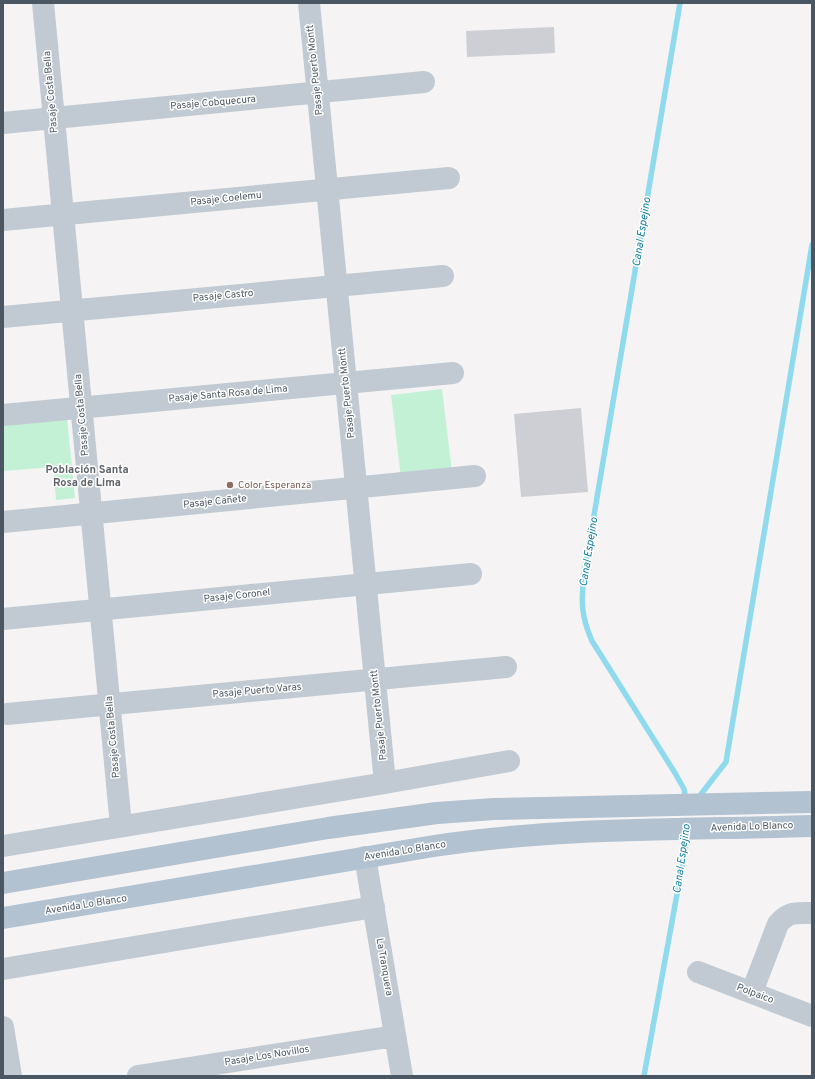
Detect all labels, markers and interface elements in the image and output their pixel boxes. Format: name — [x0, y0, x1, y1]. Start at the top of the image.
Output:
street label: Pasaje Puerto Montt — [304, 24, 326, 116]
street label: Pasaje Costa Bella — [41, 50, 61, 134]
street label: Pasaje Cobquecura — [170, 93, 256, 113]
street label: Pasaje Coelemu — [190, 189, 262, 209]
water label: Canal Espejino — [630, 196, 654, 268]
street label: Pasaje Castro — [192, 287, 254, 305]
street label: Pasaje Puerto Montt — [336, 347, 358, 439]
street label: Pasaje Costa Bella — [72, 373, 92, 457]
street label: Pasaje Santa Rosa de Lima — [168, 382, 288, 406]
district label: Población Santa Rosa de Lima — [45, 463, 129, 490]
place label: Color Esperanza — [238, 479, 311, 492]
marker: Color Esperanza — [225, 480, 235, 490]
street label: Pasaje Cañete — [183, 492, 247, 512]
water label: Canal Espejino — [577, 516, 601, 588]
street label: Pasaje Coronel — [203, 586, 271, 606]
street label: Pasaje Puerto Montt — [368, 669, 390, 761]
street label: Pasaje Puerto Varas — [212, 681, 302, 701]
street label: Pasaje Costa Bella — [103, 695, 123, 779]
street label: Avenida Lo Blanco — [710, 819, 794, 835]
water label: Canal Espejino — [670, 823, 694, 895]
street label: Avenida Lo Blanco — [363, 838, 447, 864]
street label: Avenida Lo Blanco — [44, 892, 128, 918]
street label: La Tranquera — [373, 937, 395, 997]
street label: Polpaico — [735, 981, 776, 1007]
street label: Pasaje Los Novillos — [224, 1043, 311, 1069]

